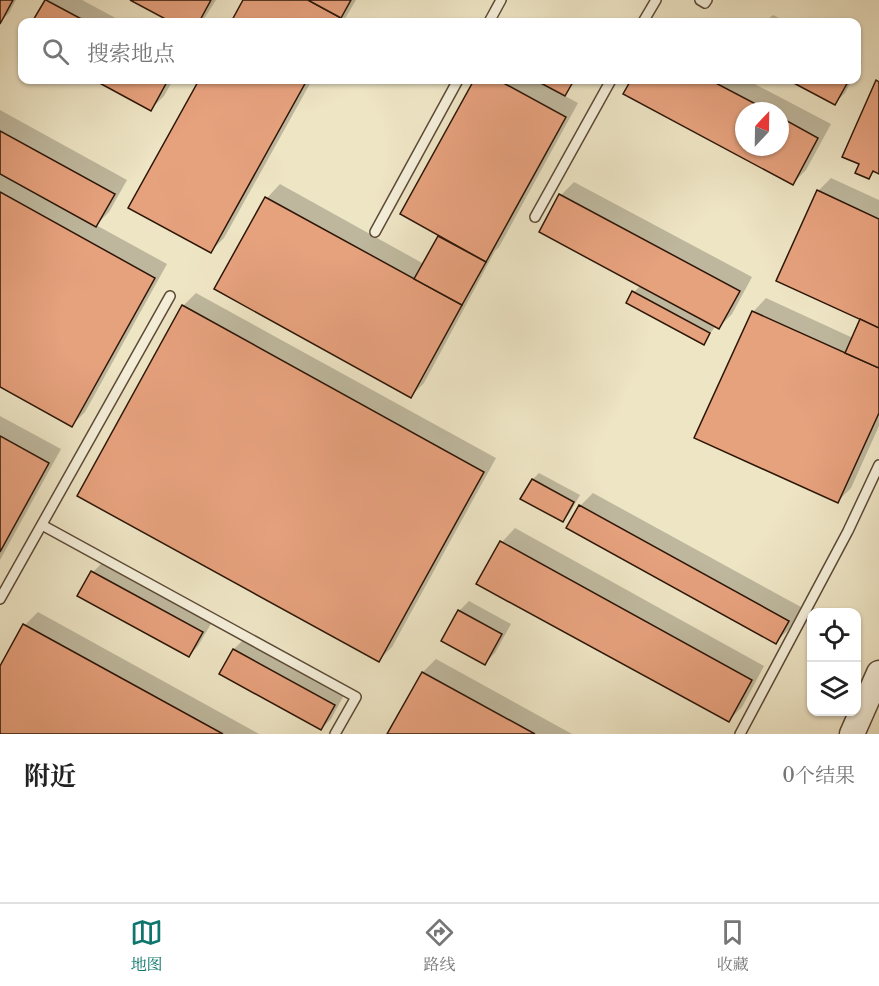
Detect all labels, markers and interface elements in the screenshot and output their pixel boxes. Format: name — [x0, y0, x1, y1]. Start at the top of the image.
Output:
search box — [18, 18, 861, 84]
icon: search — [39, 35, 72, 68]
text: 搜索地点 — [87, 40, 175, 67]
north arrow — [735, 102, 789, 156]
map controls — [807, 608, 861, 716]
button: locate — [807, 608, 861, 662]
button: layers — [807, 662, 861, 716]
text: 附近 — [24, 760, 76, 792]
text: 0个结果 — [782, 763, 855, 787]
tab: 地图 — [130, 916, 163, 975]
tab: 路线 — [423, 916, 456, 975]
tab: 收藏 — [716, 916, 749, 975]

